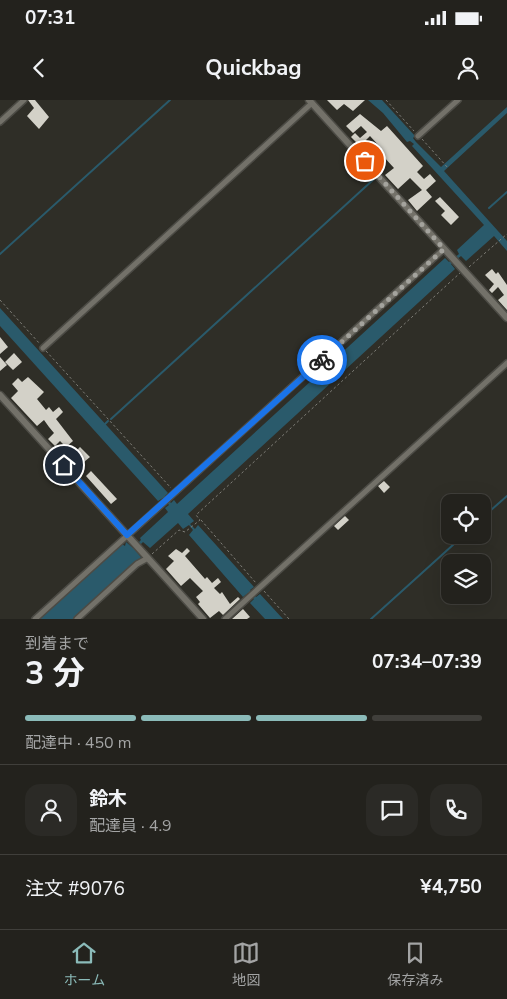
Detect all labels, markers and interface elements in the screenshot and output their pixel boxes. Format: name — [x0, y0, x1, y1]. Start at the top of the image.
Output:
text: 07:31 — [25, 5, 75, 31]
text: Quickbag — [205, 53, 302, 83]
icon: back — [25, 54, 53, 82]
icon: person — [454, 54, 482, 82]
pin — [344, 140, 386, 182]
icon: bag — [351, 147, 379, 175]
courier — [297, 335, 347, 385]
icon: bike — [308, 346, 336, 374]
pin — [43, 444, 85, 486]
icon: home — [50, 451, 78, 479]
map controls — [441, 494, 491, 604]
button: locate — [441, 494, 491, 544]
button: layers — [441, 554, 491, 604]
text: 到着まで — [25, 633, 89, 655]
text: 07:34–07:39 — [372, 649, 482, 675]
text: 3 分 — [25, 652, 85, 695]
text: 配達中 · 450 m — [25, 732, 131, 754]
button: person — [25, 784, 77, 836]
button: chat — [366, 784, 418, 836]
button: phone — [430, 784, 482, 836]
text: 鈴木 — [89, 786, 127, 812]
text: 配達員 · 4.9 — [89, 815, 172, 837]
text: ¥4,750 — [420, 874, 482, 900]
text: 注文 #9076 — [25, 876, 125, 902]
tab: ホーム — [64, 939, 105, 990]
tab: 地図 — [232, 939, 260, 990]
tab: 保存済み — [387, 939, 443, 990]

